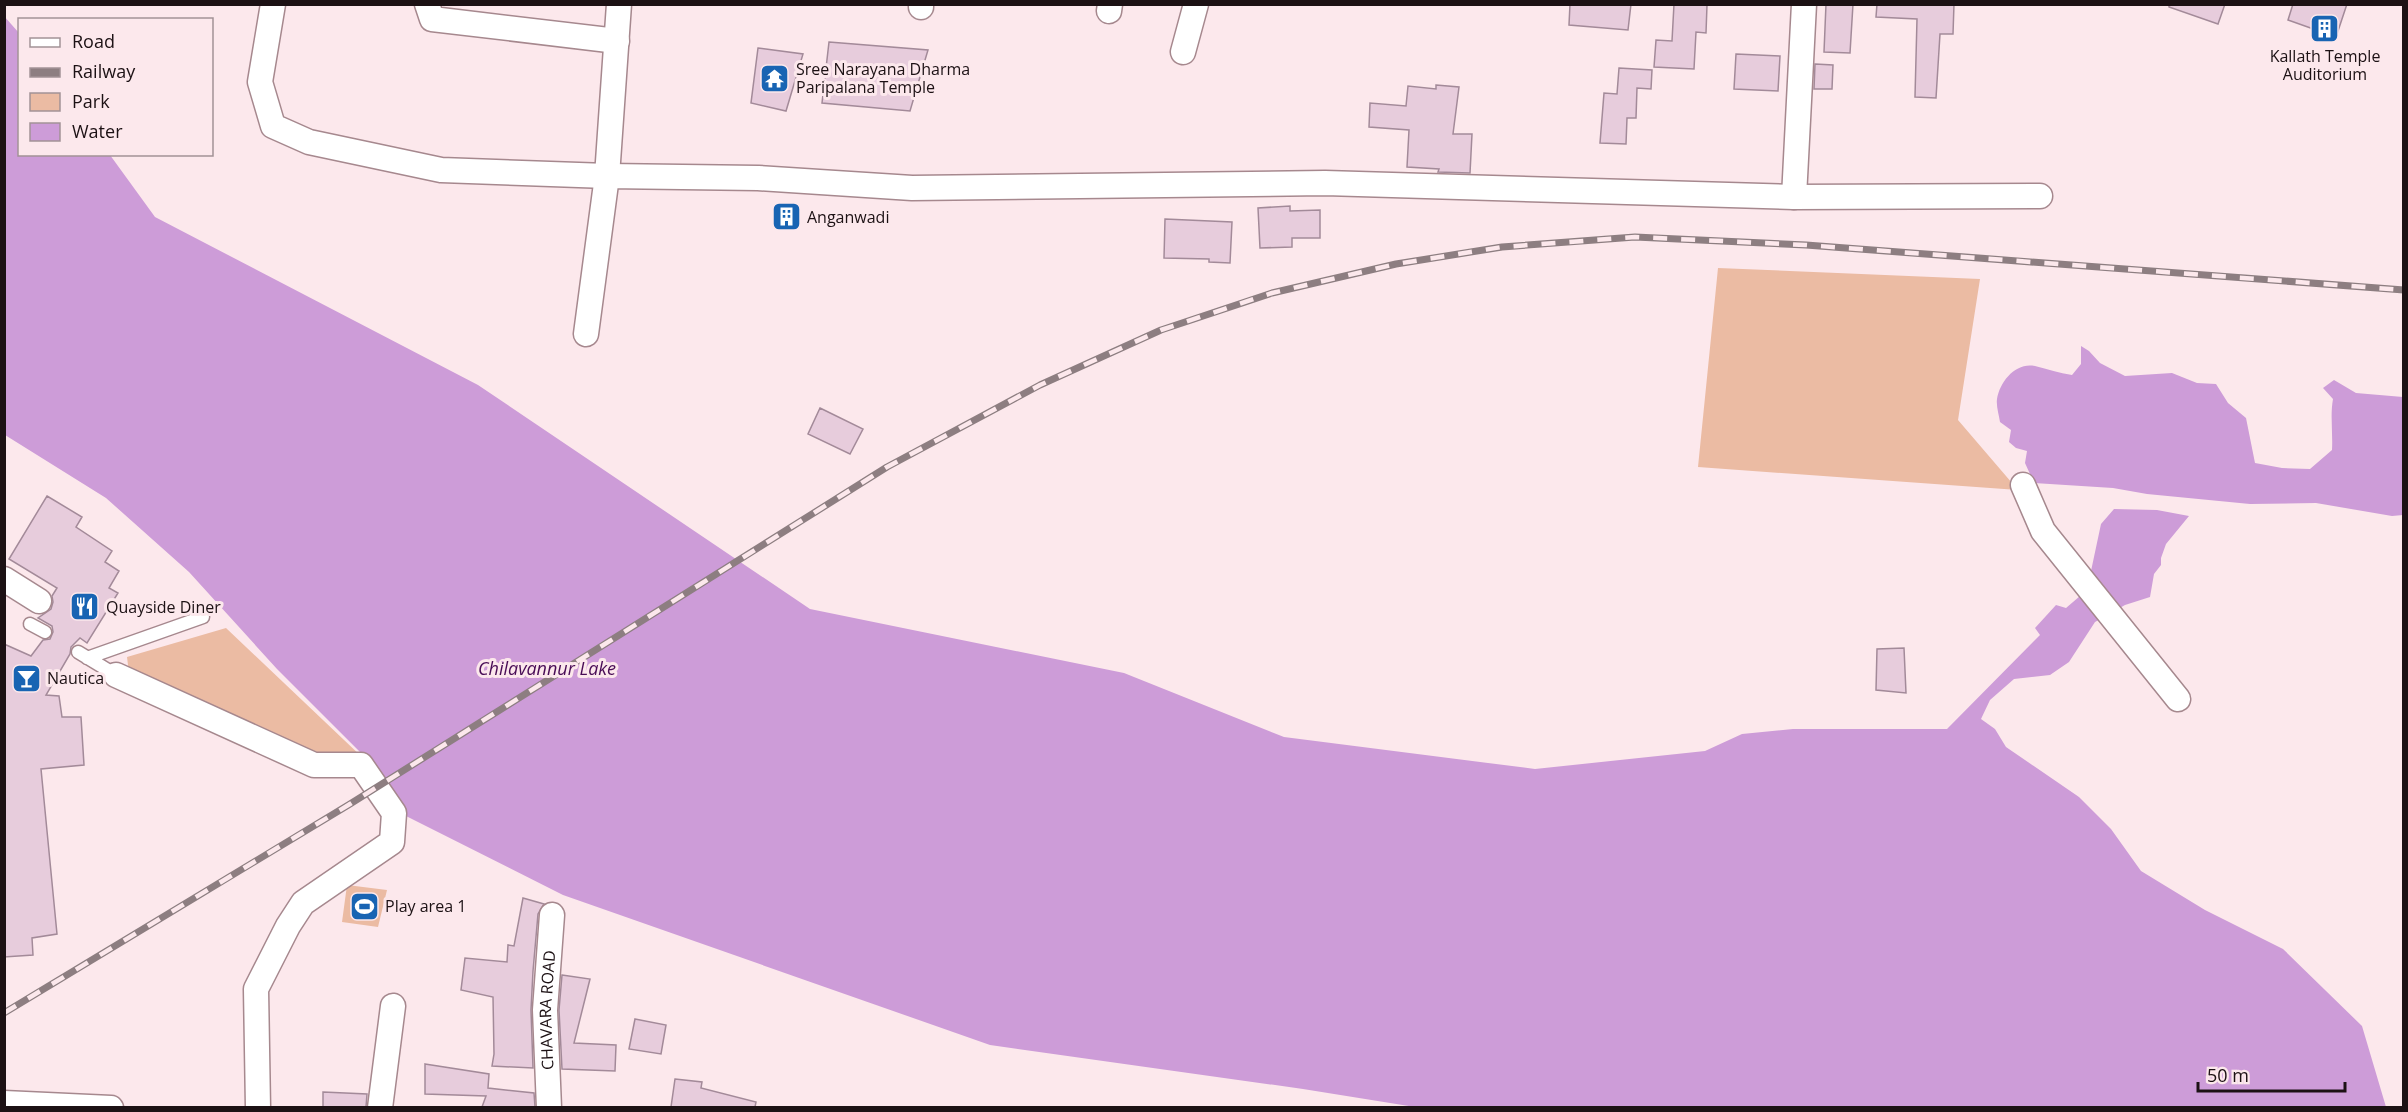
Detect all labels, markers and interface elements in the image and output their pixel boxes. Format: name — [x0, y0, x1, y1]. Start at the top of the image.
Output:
building icon: Kallath Temple Auditorium — [2309, 12, 2341, 44]
legend — [18, 18, 213, 156]
text: Road — [72, 29, 115, 53]
place label: Kallath Temple Auditorium — [2270, 45, 2380, 85]
place label: Sree Narayana Dharma Paripalana Temple — [796, 58, 970, 98]
text: Railway — [72, 59, 136, 83]
temple icon: Sree Narayana Dharma Paripalana Temple — [759, 62, 791, 94]
text: Park — [72, 89, 110, 113]
text: Water — [72, 119, 123, 143]
building icon: Anganwadi — [770, 201, 802, 233]
place label: Anganwadi — [807, 206, 889, 228]
restaurant icon: Quayside Diner — [69, 591, 101, 623]
place label: Quayside Diner — [106, 596, 221, 618]
water label: Chilavannur Lake — [478, 656, 616, 680]
bar icon: Nautica — [10, 662, 42, 694]
place label: Nautica — [47, 667, 104, 689]
sports icon: Play area 1 — [348, 890, 380, 922]
place label: Play area 1 — [385, 895, 466, 917]
street label: CHAVARA ROAD — [534, 949, 560, 1070]
scale bar — [2198, 1055, 2345, 1093]
text: 50 m — [2207, 1063, 2249, 1087]

